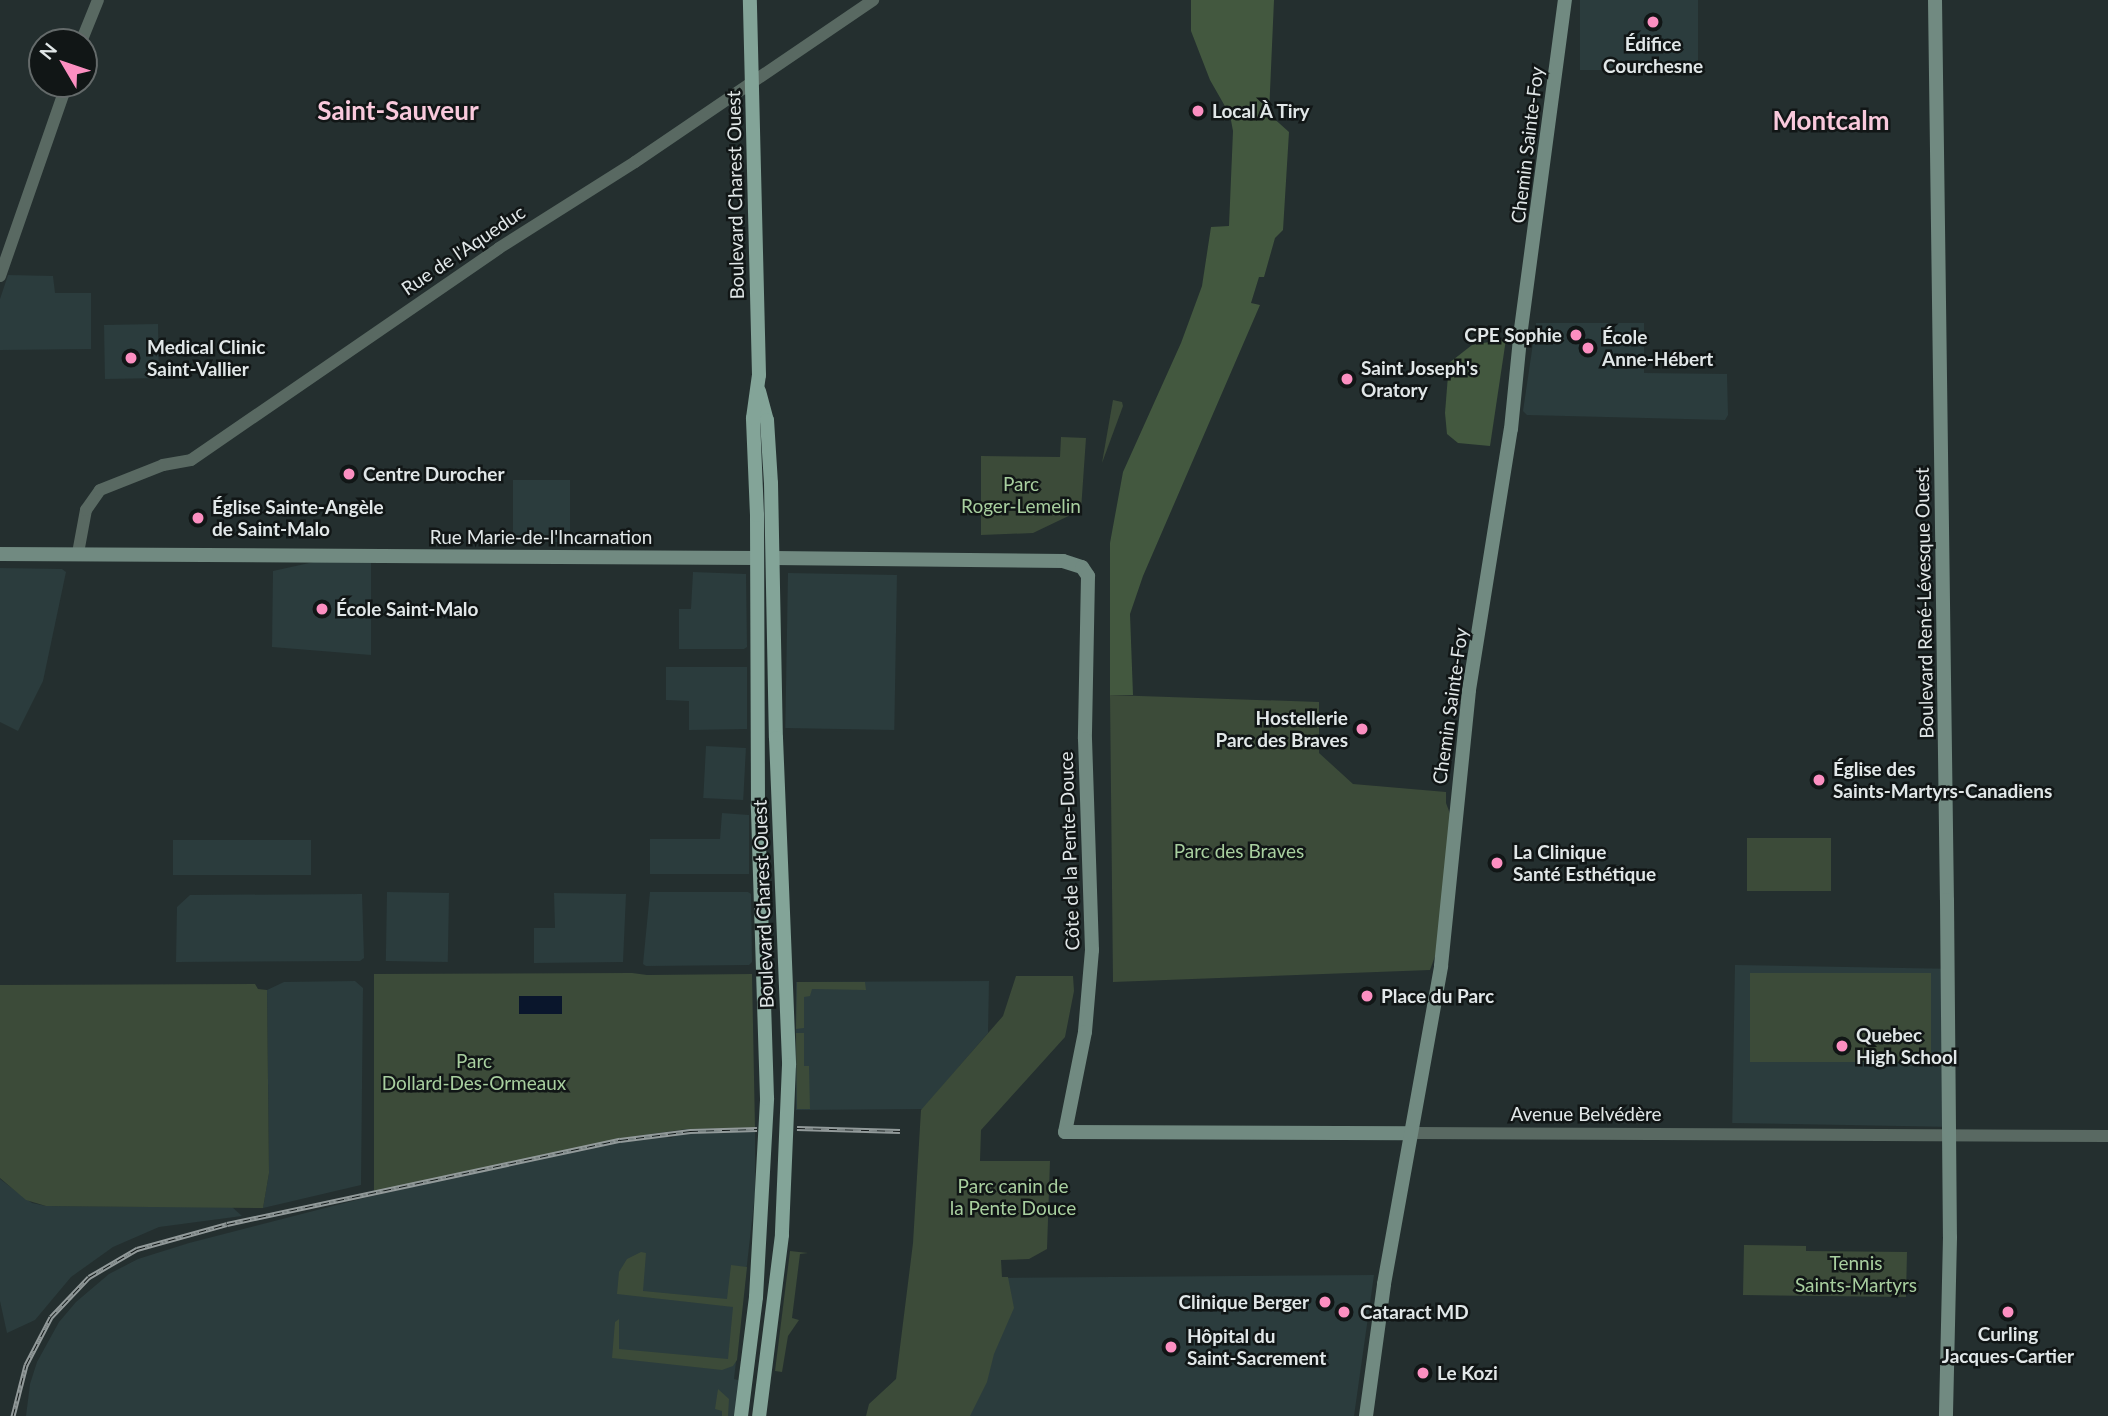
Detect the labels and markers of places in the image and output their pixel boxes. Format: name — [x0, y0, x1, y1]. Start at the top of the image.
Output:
marker: Édifice Courchesne — [1645, 14, 1661, 30]
place label: Édifice Courchesne — [1603, 33, 1703, 77]
place label: Local À Tiry — [1212, 100, 1311, 122]
marker: Local À Tiry — [1190, 103, 1206, 119]
place label: CPE Sophie — [1464, 324, 1562, 346]
place label: École Anne-Hébert — [1602, 326, 1713, 370]
marker: CPE Sophie — [1568, 327, 1584, 343]
place label: Medical Clinic Saint-Vallier — [147, 336, 265, 380]
marker: École Anne-Hébert — [1580, 340, 1596, 356]
marker: Medical Clinic Saint-Vallier — [121, 348, 141, 368]
place label: Saint Joseph's Oratory — [1361, 357, 1479, 401]
marker: Saint Joseph's Oratory — [1339, 371, 1355, 387]
place label: Centre Durocher — [363, 463, 505, 485]
marker: Centre Durocher — [341, 466, 357, 482]
place label: Église Sainte-Angèle de Saint-Malo — [212, 496, 384, 540]
marker: Église Sainte-Angèle de Saint-Malo — [190, 510, 206, 526]
place label: École Saint-Malo — [336, 598, 478, 620]
marker: École Saint-Malo — [314, 601, 330, 617]
place label: Hostellerie Parc des Braves — [1215, 707, 1348, 751]
marker: Hostellerie Parc des Braves — [1354, 721, 1370, 737]
place label: Église des Saints-Martyrs-Canadiens — [1833, 758, 2052, 802]
marker: Église des Saints-Martyrs-Canadiens — [1811, 772, 1827, 788]
place label: La Clinique Santé Esthétique — [1513, 841, 1656, 885]
marker: La Clinique Santé Esthétique — [1487, 853, 1507, 873]
place label: Place du Parc — [1381, 985, 1494, 1007]
marker: Place du Parc — [1359, 988, 1375, 1004]
place label: Quebec High School — [1856, 1024, 1958, 1068]
marker: Quebec High School — [1834, 1038, 1850, 1054]
place label: Clinique Berger — [1178, 1291, 1309, 1313]
marker: Clinique Berger — [1315, 1292, 1335, 1312]
place label: Cataract MD — [1360, 1301, 1469, 1323]
marker: Cataract MD — [1334, 1302, 1354, 1322]
marker: Curling Jacques-Cartier — [2000, 1304, 2016, 1320]
place label: Curling Jacques-Cartier — [1942, 1323, 2074, 1367]
place label: Hôpital du Saint-Sacrement — [1187, 1325, 1326, 1369]
marker: Hôpital du Saint-Sacrement — [1161, 1337, 1181, 1357]
place label: Le Kozi — [1437, 1362, 1498, 1384]
marker: Le Kozi — [1415, 1365, 1431, 1381]

